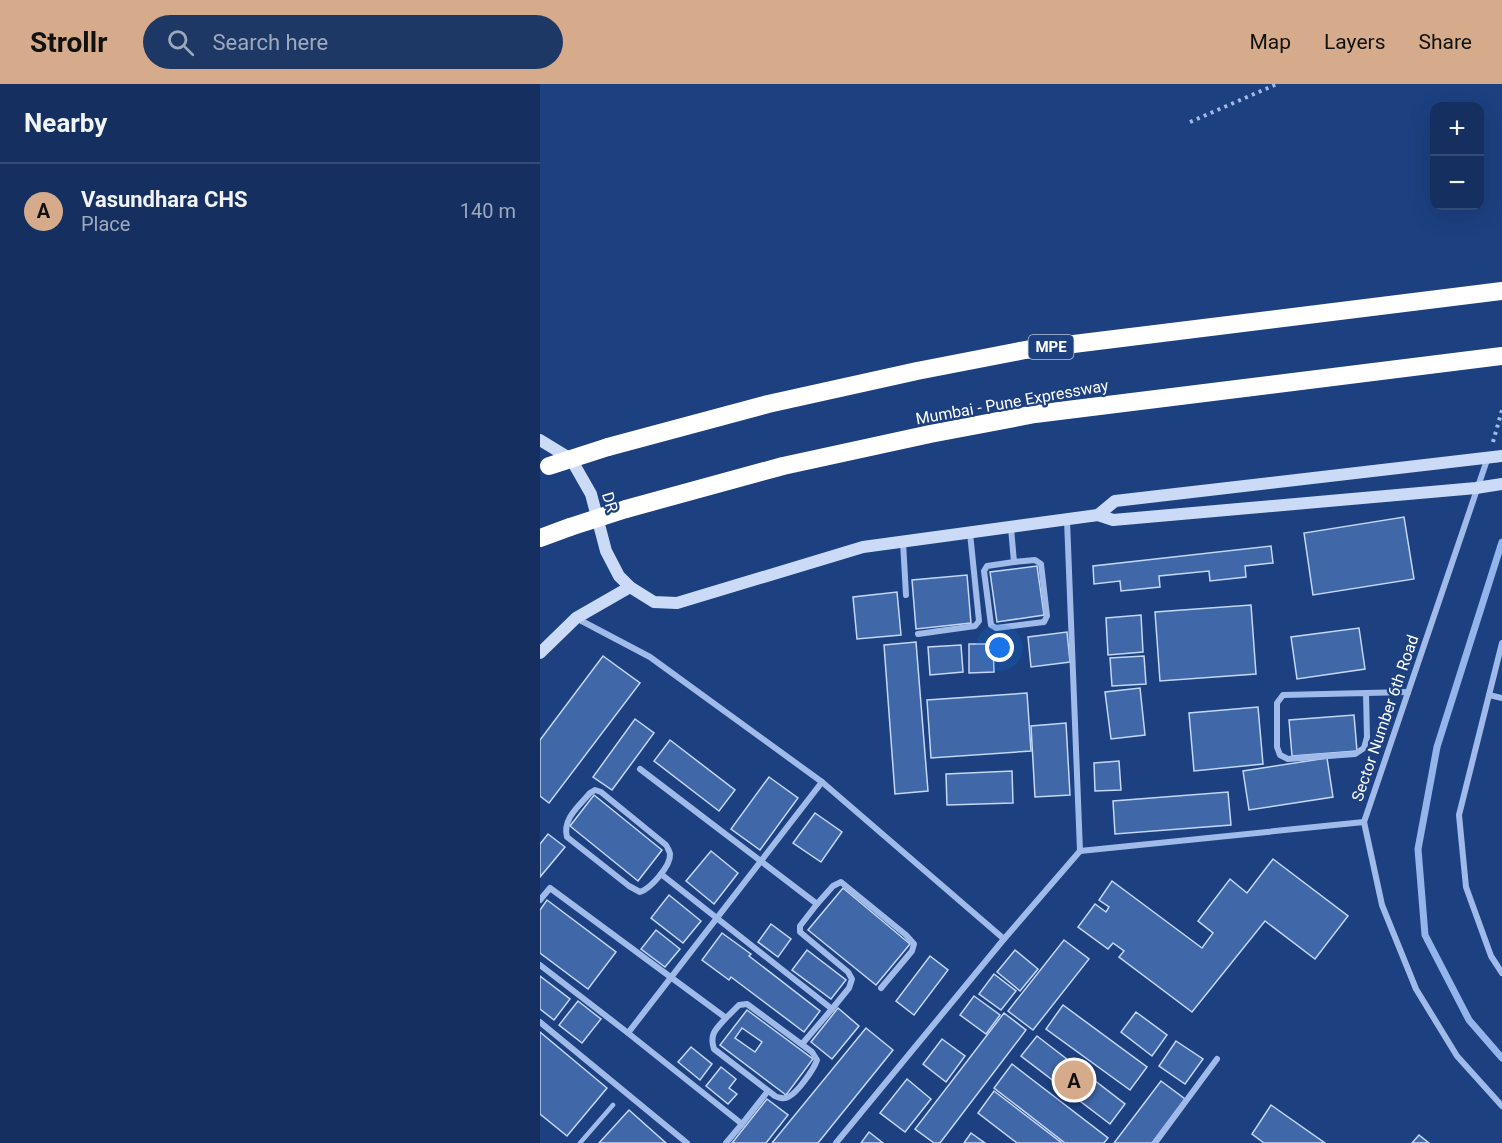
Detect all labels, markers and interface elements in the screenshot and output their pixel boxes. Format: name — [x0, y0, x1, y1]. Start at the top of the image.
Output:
search box — [143, 15, 563, 69]
text: Strollr — [30, 26, 107, 59]
icon: search — [164, 26, 197, 59]
text: Search here — [212, 30, 328, 55]
text: Map — [1249, 30, 1291, 54]
text: Layers — [1324, 30, 1385, 54]
text: Share — [1418, 30, 1472, 54]
map controls — [1430, 102, 1484, 210]
button: + — [1430, 102, 1484, 156]
text: Nearby — [24, 108, 107, 138]
button: − — [1430, 156, 1484, 210]
text: Vasundhara CHS — [81, 187, 248, 212]
text: A — [37, 199, 50, 223]
text: 140 m — [460, 199, 516, 223]
text: Place — [81, 212, 130, 236]
road number: MPE — [1028, 335, 1074, 359]
street label: Mumbai - Pune Expressway — [914, 376, 1110, 428]
street label: DR — [598, 489, 622, 515]
street label: Sector Number 6th Road — [1348, 632, 1422, 804]
your location — [985, 633, 1014, 662]
pin: A — [1054, 1058, 1094, 1102]

